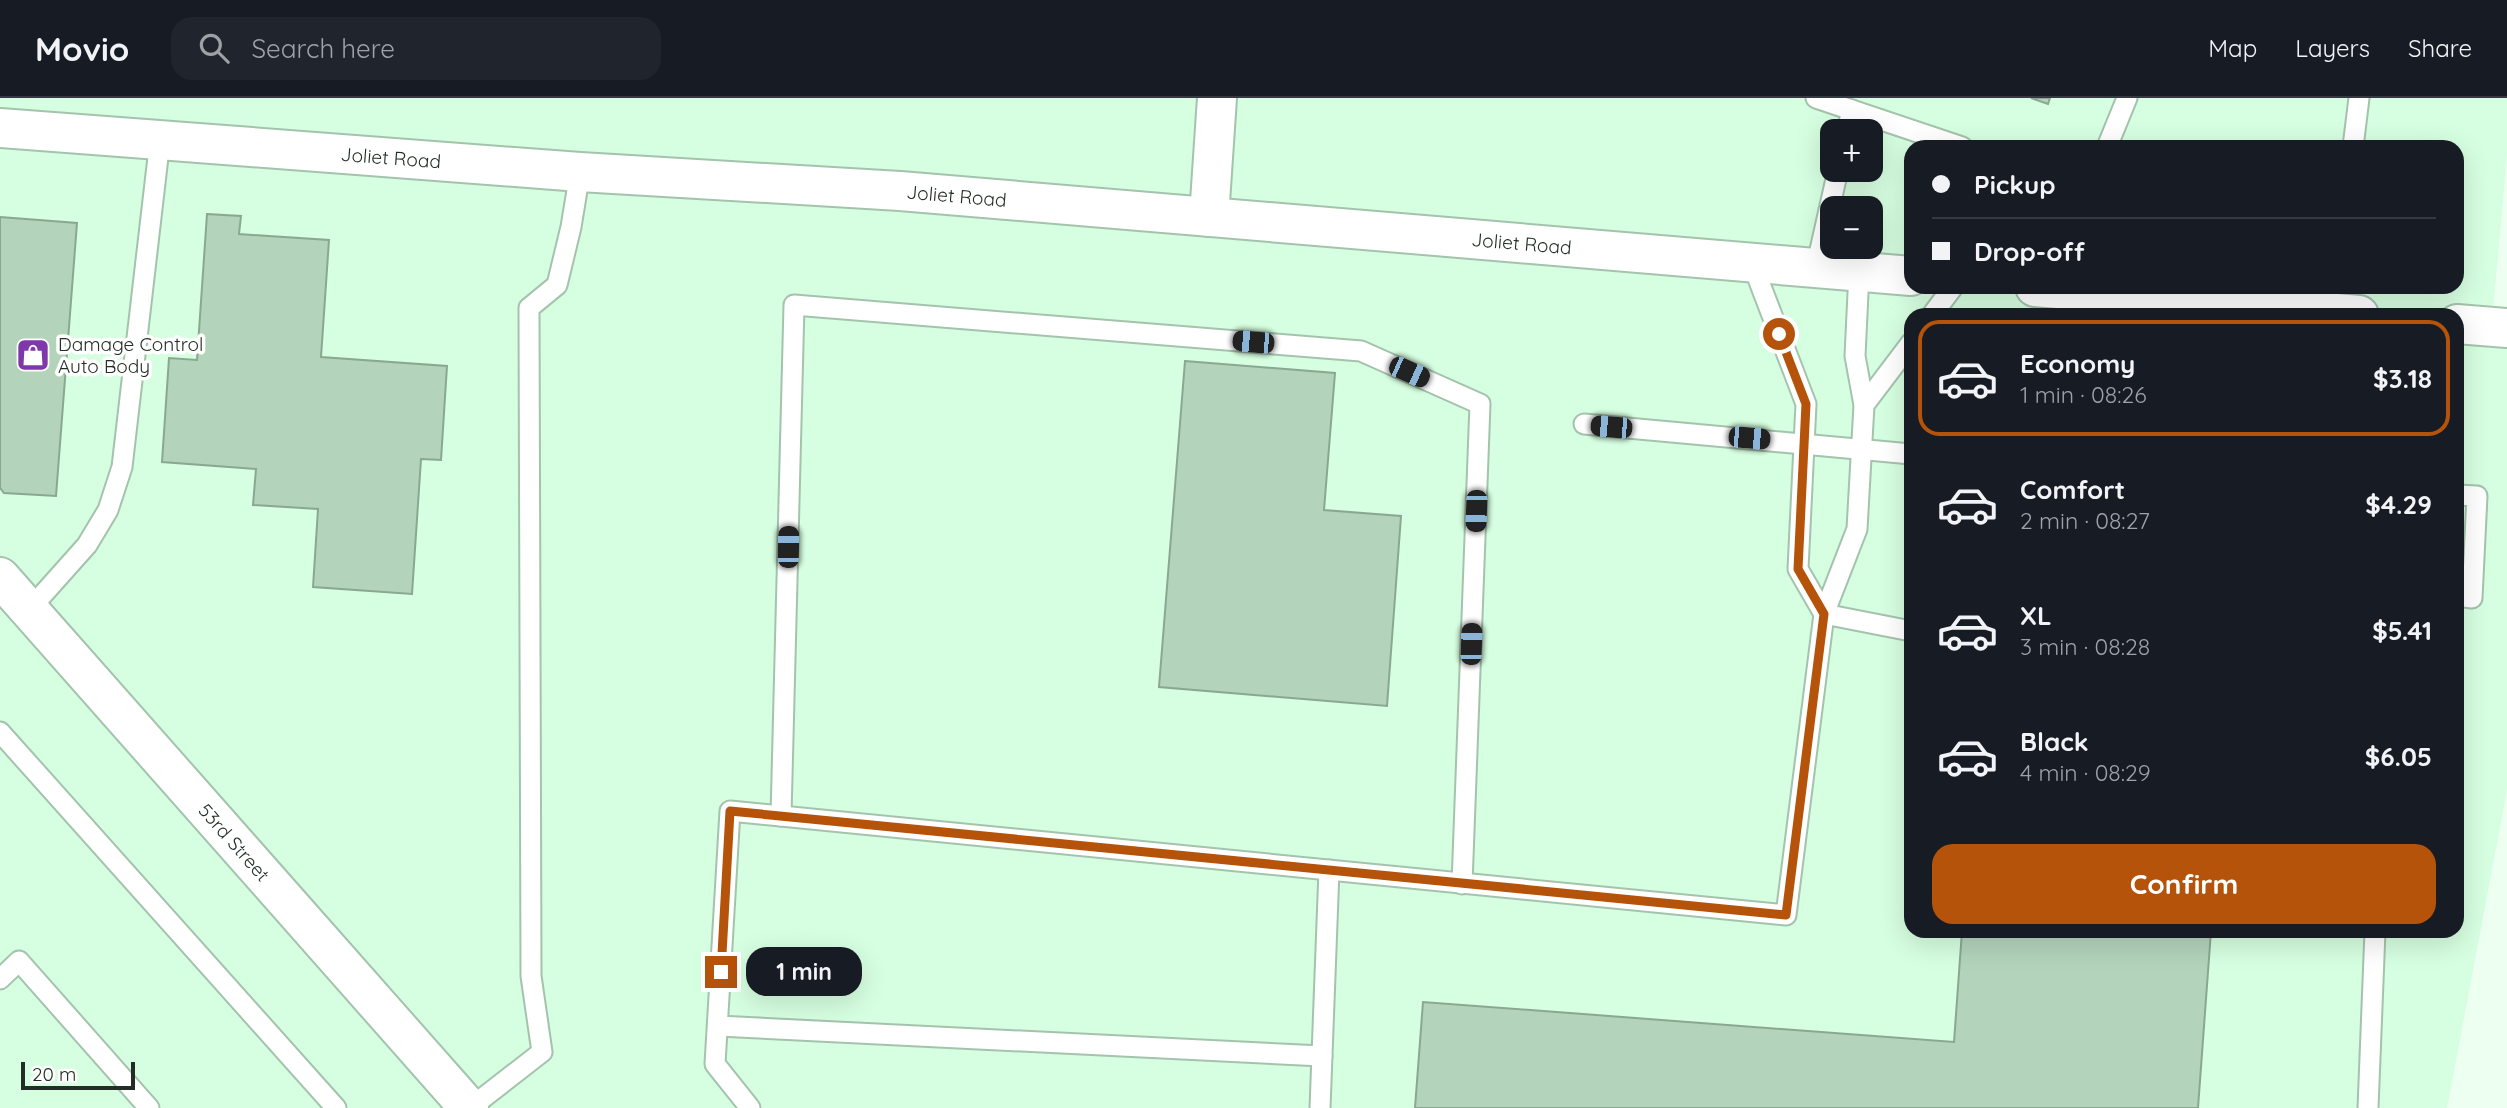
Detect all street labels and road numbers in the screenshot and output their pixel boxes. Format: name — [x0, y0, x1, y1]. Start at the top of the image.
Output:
street label: Joliet Road — [340, 142, 442, 173]
street label: Joliet Road — [906, 180, 1008, 212]
street label: Joliet Road — [1471, 227, 1573, 259]
street label: 53rd Street — [194, 798, 275, 886]

